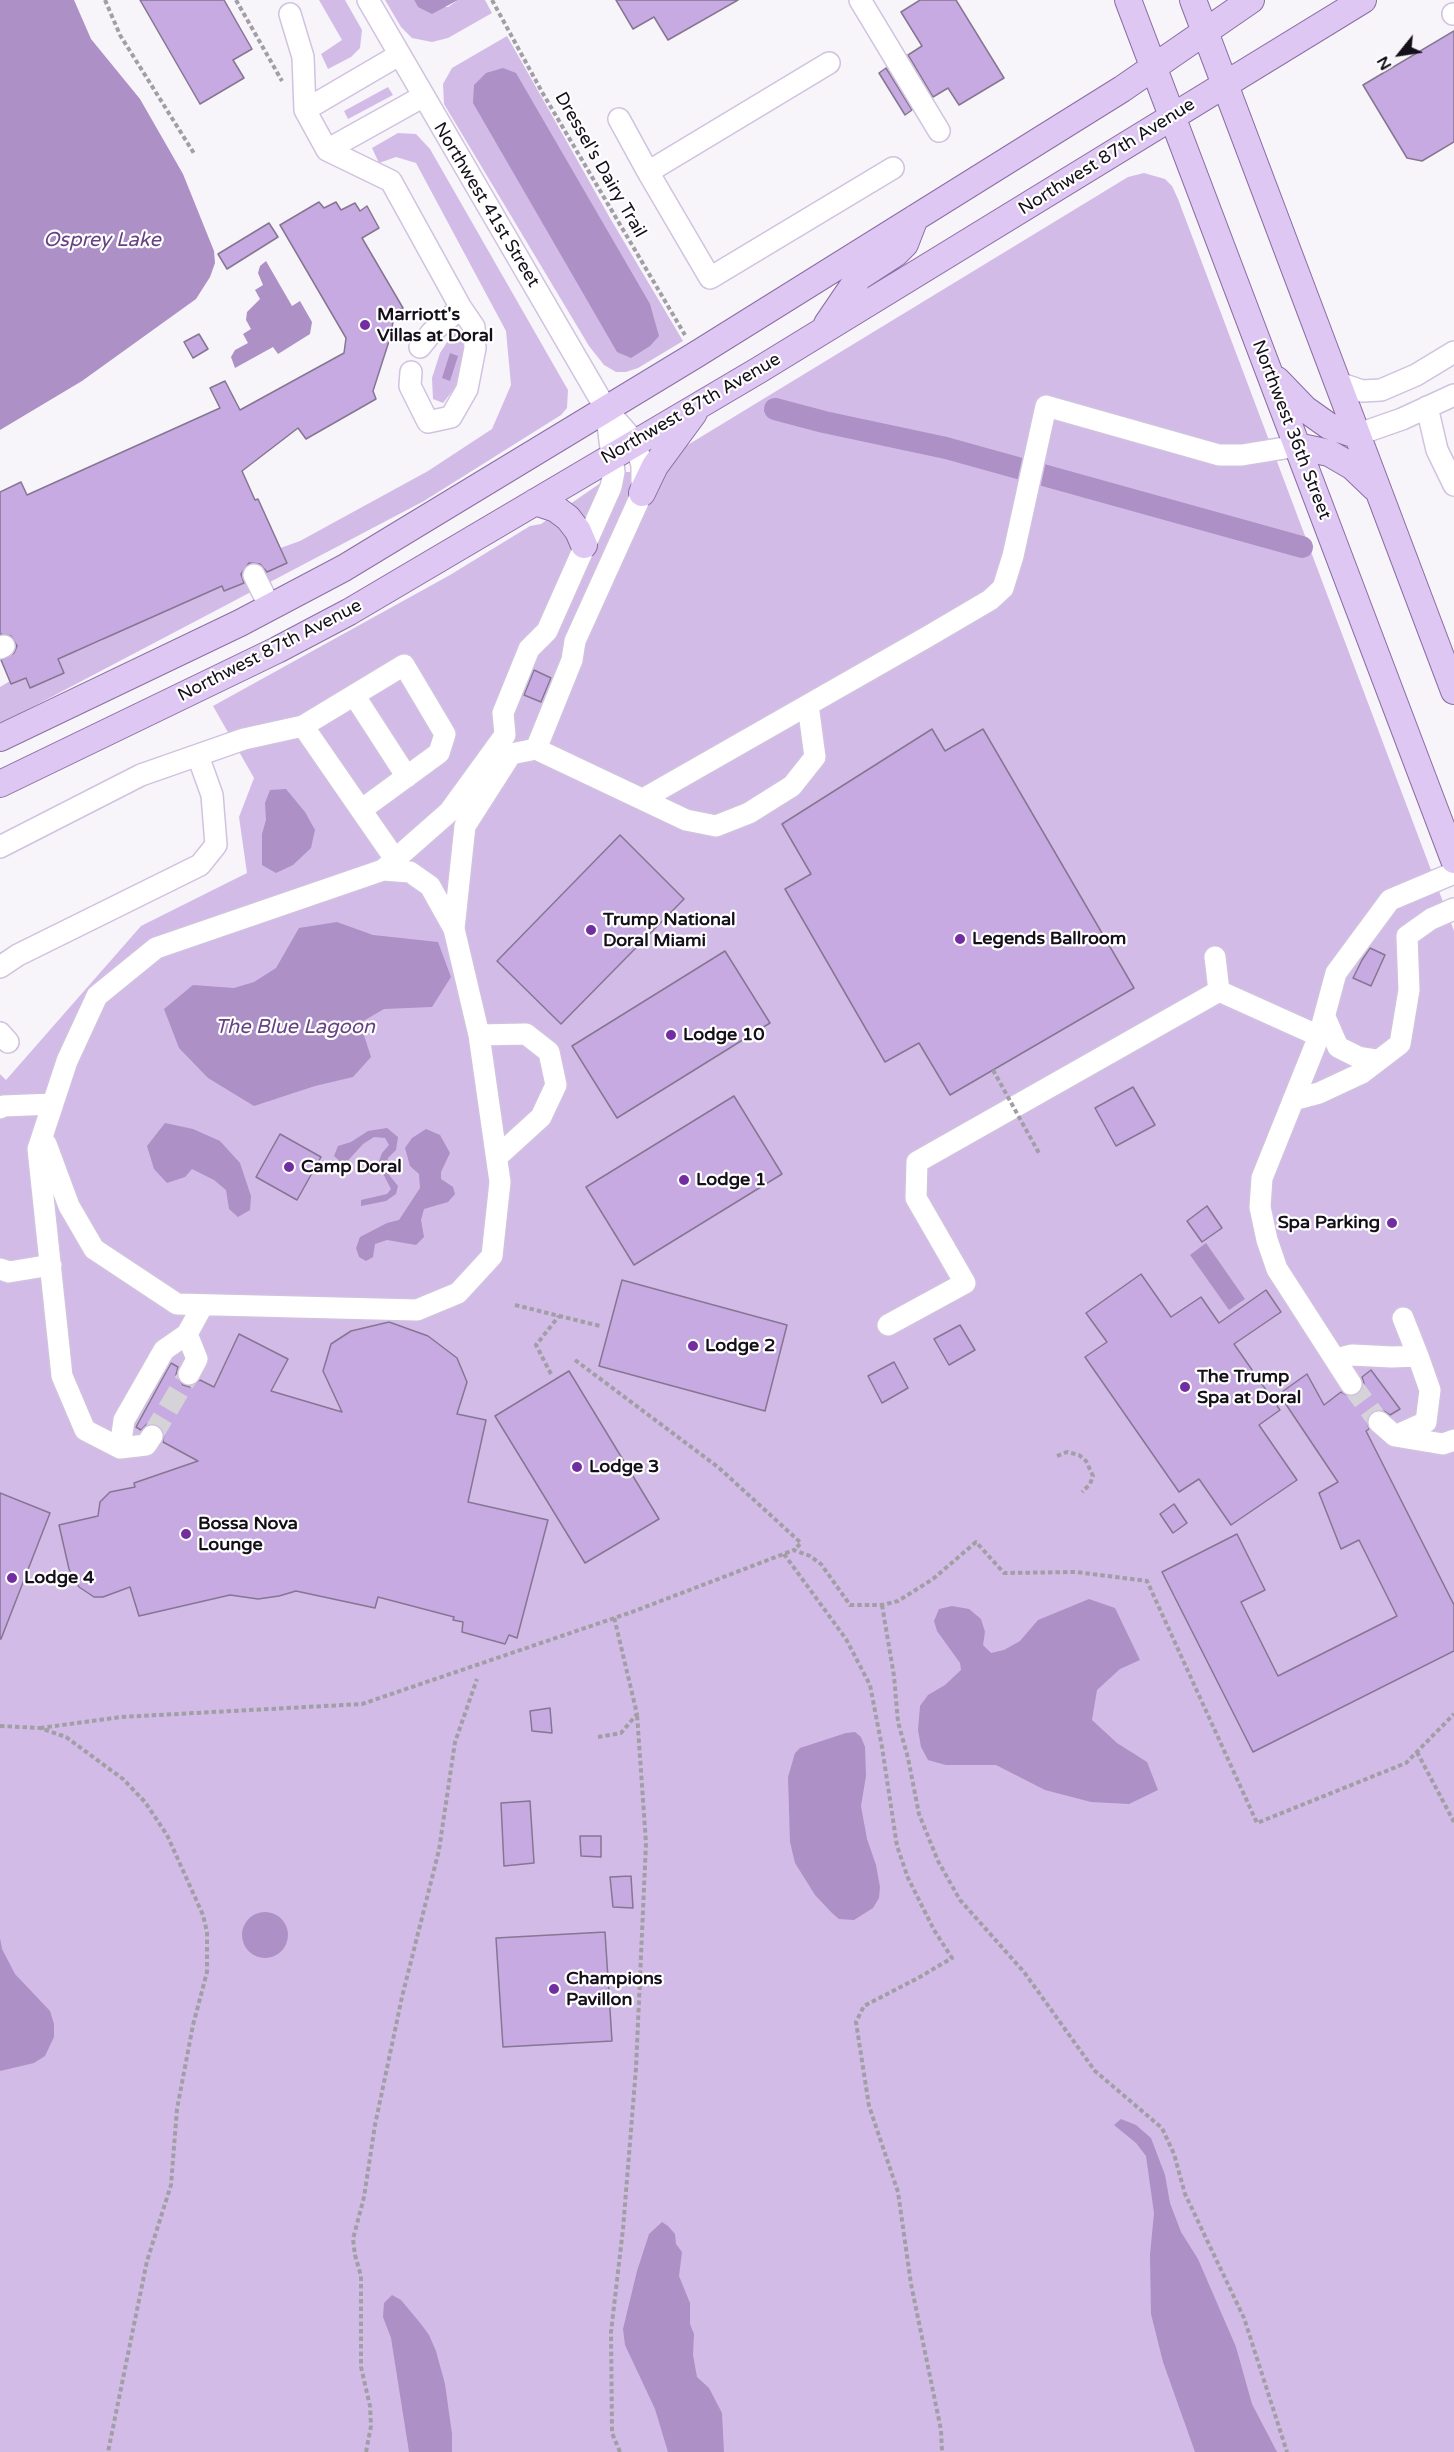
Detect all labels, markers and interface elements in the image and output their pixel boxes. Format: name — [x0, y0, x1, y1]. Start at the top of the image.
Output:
north arrow — [1370, 24, 1430, 84]
text: N — [1373, 52, 1396, 74]
street label: Dressel's Dairy Trail — [550, 88, 650, 242]
street label: Northwest 87th Avenue — [1015, 94, 1199, 220]
street label: Northwest 41st Street — [428, 119, 544, 291]
water label: Osprey Lake — [43, 229, 161, 253]
place label: Marriott's Villas at Doral — [377, 304, 493, 346]
marker: Marriott's Villas at Doral — [358, 318, 372, 332]
street label: Northwest 36th Street — [1247, 337, 1335, 523]
street label: Northwest 87th Avenue — [597, 349, 785, 469]
street label: Northwest 87th Avenue — [174, 595, 366, 707]
place label: Trump National Doral Miami — [603, 909, 736, 952]
marker: Trump National Doral Miami — [584, 923, 598, 937]
place label: Legends Ballroom — [972, 928, 1126, 950]
marker: Legends Ballroom — [953, 932, 967, 946]
water label: The Blue Lagoon — [215, 1016, 375, 1040]
place label: Lodge 10 — [683, 1024, 765, 1046]
marker: Lodge 10 — [664, 1028, 678, 1042]
place label: Camp Doral — [301, 1156, 402, 1178]
marker: Camp Doral — [282, 1160, 296, 1174]
place label: Lodge 1 — [696, 1169, 766, 1191]
marker: Lodge 1 — [677, 1173, 691, 1187]
place label: Spa Parking — [1278, 1212, 1380, 1234]
marker: Spa Parking — [1385, 1216, 1399, 1230]
place label: Lodge 2 — [705, 1335, 775, 1357]
marker: Lodge 2 — [686, 1339, 700, 1353]
place label: The Trump Spa at Doral — [1197, 1366, 1301, 1408]
marker: The Trump Spa at Doral — [1178, 1380, 1192, 1394]
place label: Lodge 3 — [589, 1456, 659, 1478]
marker: Lodge 3 — [570, 1460, 584, 1474]
place label: Bossa Nova Lounge — [198, 1513, 298, 1556]
marker: Bossa Nova Lounge — [179, 1527, 193, 1541]
place label: Lodge 4 — [24, 1567, 94, 1589]
marker: Lodge 4 — [5, 1571, 19, 1585]
place label: Champions Pavillon — [566, 1968, 662, 2010]
marker: Champions Pavillon — [547, 1982, 561, 1996]

